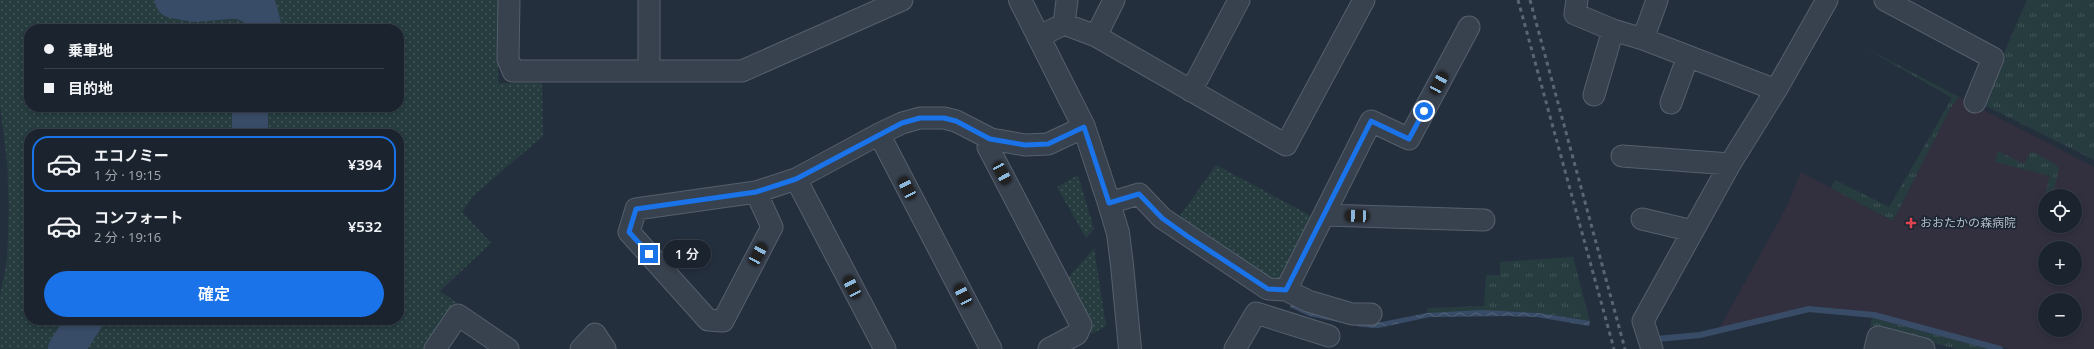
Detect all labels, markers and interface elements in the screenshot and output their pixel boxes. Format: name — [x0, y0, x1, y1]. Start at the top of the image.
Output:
text: 乗車地 — [68, 40, 113, 60]
car — [1428, 70, 1450, 96]
text: 目的地 — [68, 78, 113, 98]
route start — [1415, 102, 1433, 120]
text: エコノミー — [94, 145, 169, 165]
icon: car — [46, 146, 82, 182]
text: ¥394 — [348, 154, 382, 174]
car — [991, 160, 1013, 186]
text: 1 分 · 19:15 — [94, 166, 161, 184]
car — [896, 175, 918, 201]
map controls — [2038, 189, 2082, 337]
button: locate — [2038, 189, 2082, 233]
text: コンフォート — [94, 207, 184, 227]
icon: car — [46, 208, 82, 244]
car — [1345, 210, 1369, 222]
place label: おおたかの森病院 — [1920, 214, 2016, 231]
text: ¥532 — [348, 216, 382, 236]
marker: おおたかの森病院 — [1905, 217, 1917, 229]
text: 2 分 · 19:16 — [94, 228, 161, 246]
callout: 1 分 — [663, 240, 711, 268]
car — [747, 241, 769, 267]
button: + — [2038, 241, 2082, 285]
route end — [640, 245, 658, 263]
text: 1 分 — [675, 245, 699, 263]
button: 確定 — [44, 271, 384, 317]
car — [841, 274, 863, 300]
car — [952, 282, 974, 308]
button: − — [2038, 293, 2082, 337]

